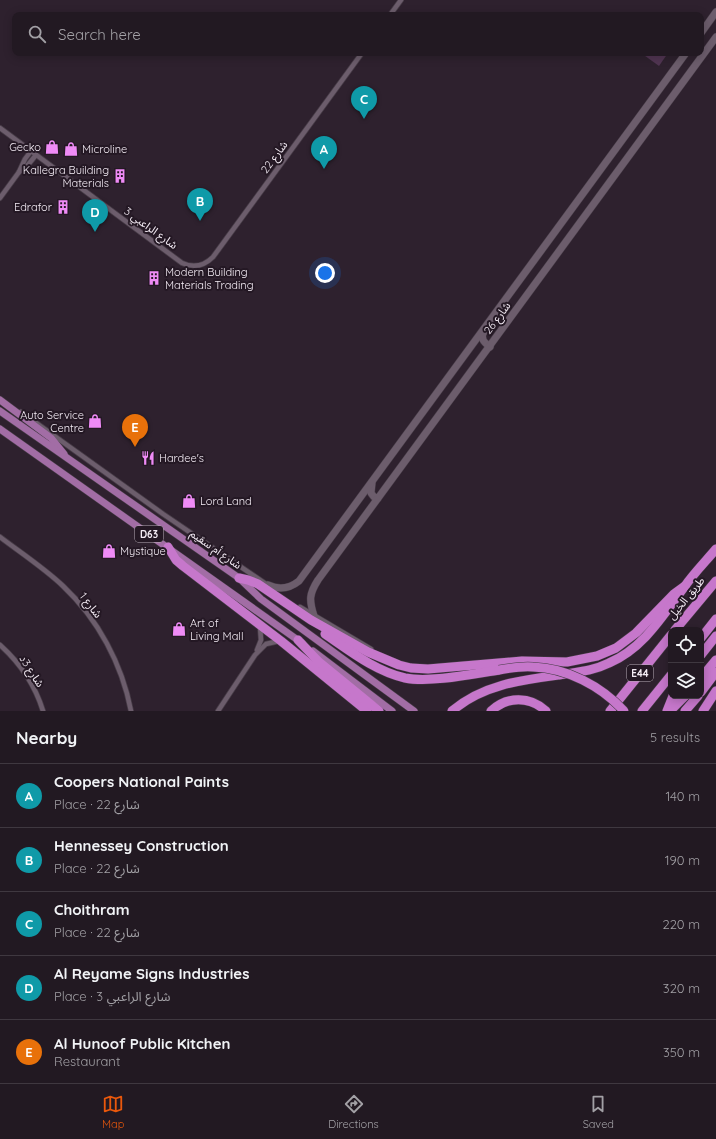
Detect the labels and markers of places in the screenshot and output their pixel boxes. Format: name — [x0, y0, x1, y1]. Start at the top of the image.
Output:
pin: C — [351, 86, 377, 119]
pin: A — [311, 136, 337, 169]
shop icon: Gecko — [44, 139, 60, 155]
place label: Gecko — [9, 140, 41, 154]
shop icon: Microline — [63, 141, 79, 157]
place label: Microline — [82, 142, 127, 156]
place label: Kallegra Building Materials — [23, 163, 109, 190]
building icon: Kallegra Building Materials — [112, 168, 128, 184]
pin: B — [187, 188, 213, 221]
building icon: Edrafor — [55, 199, 71, 215]
pin: D — [82, 199, 108, 232]
place label: Edrafor — [14, 200, 53, 214]
place label: Modern Building Materials Trading — [165, 265, 254, 292]
building icon: Modern Building Materials Trading — [146, 270, 162, 286]
place label: Auto Service Centre — [20, 408, 84, 435]
shop icon: Auto Service Centre — [87, 413, 103, 429]
pin: E — [122, 414, 148, 447]
restaurant icon: Hardee's — [140, 450, 156, 466]
place label: Hardee's — [159, 451, 204, 465]
shop icon: Lord Land — [181, 493, 197, 509]
place label: Lord Land — [200, 494, 252, 508]
shop icon: Mystique — [101, 543, 117, 559]
place label: Mystique — [120, 544, 166, 558]
place label: Art of Living Mall — [190, 616, 243, 643]
shop icon: Art of Living Mall — [171, 621, 187, 637]

